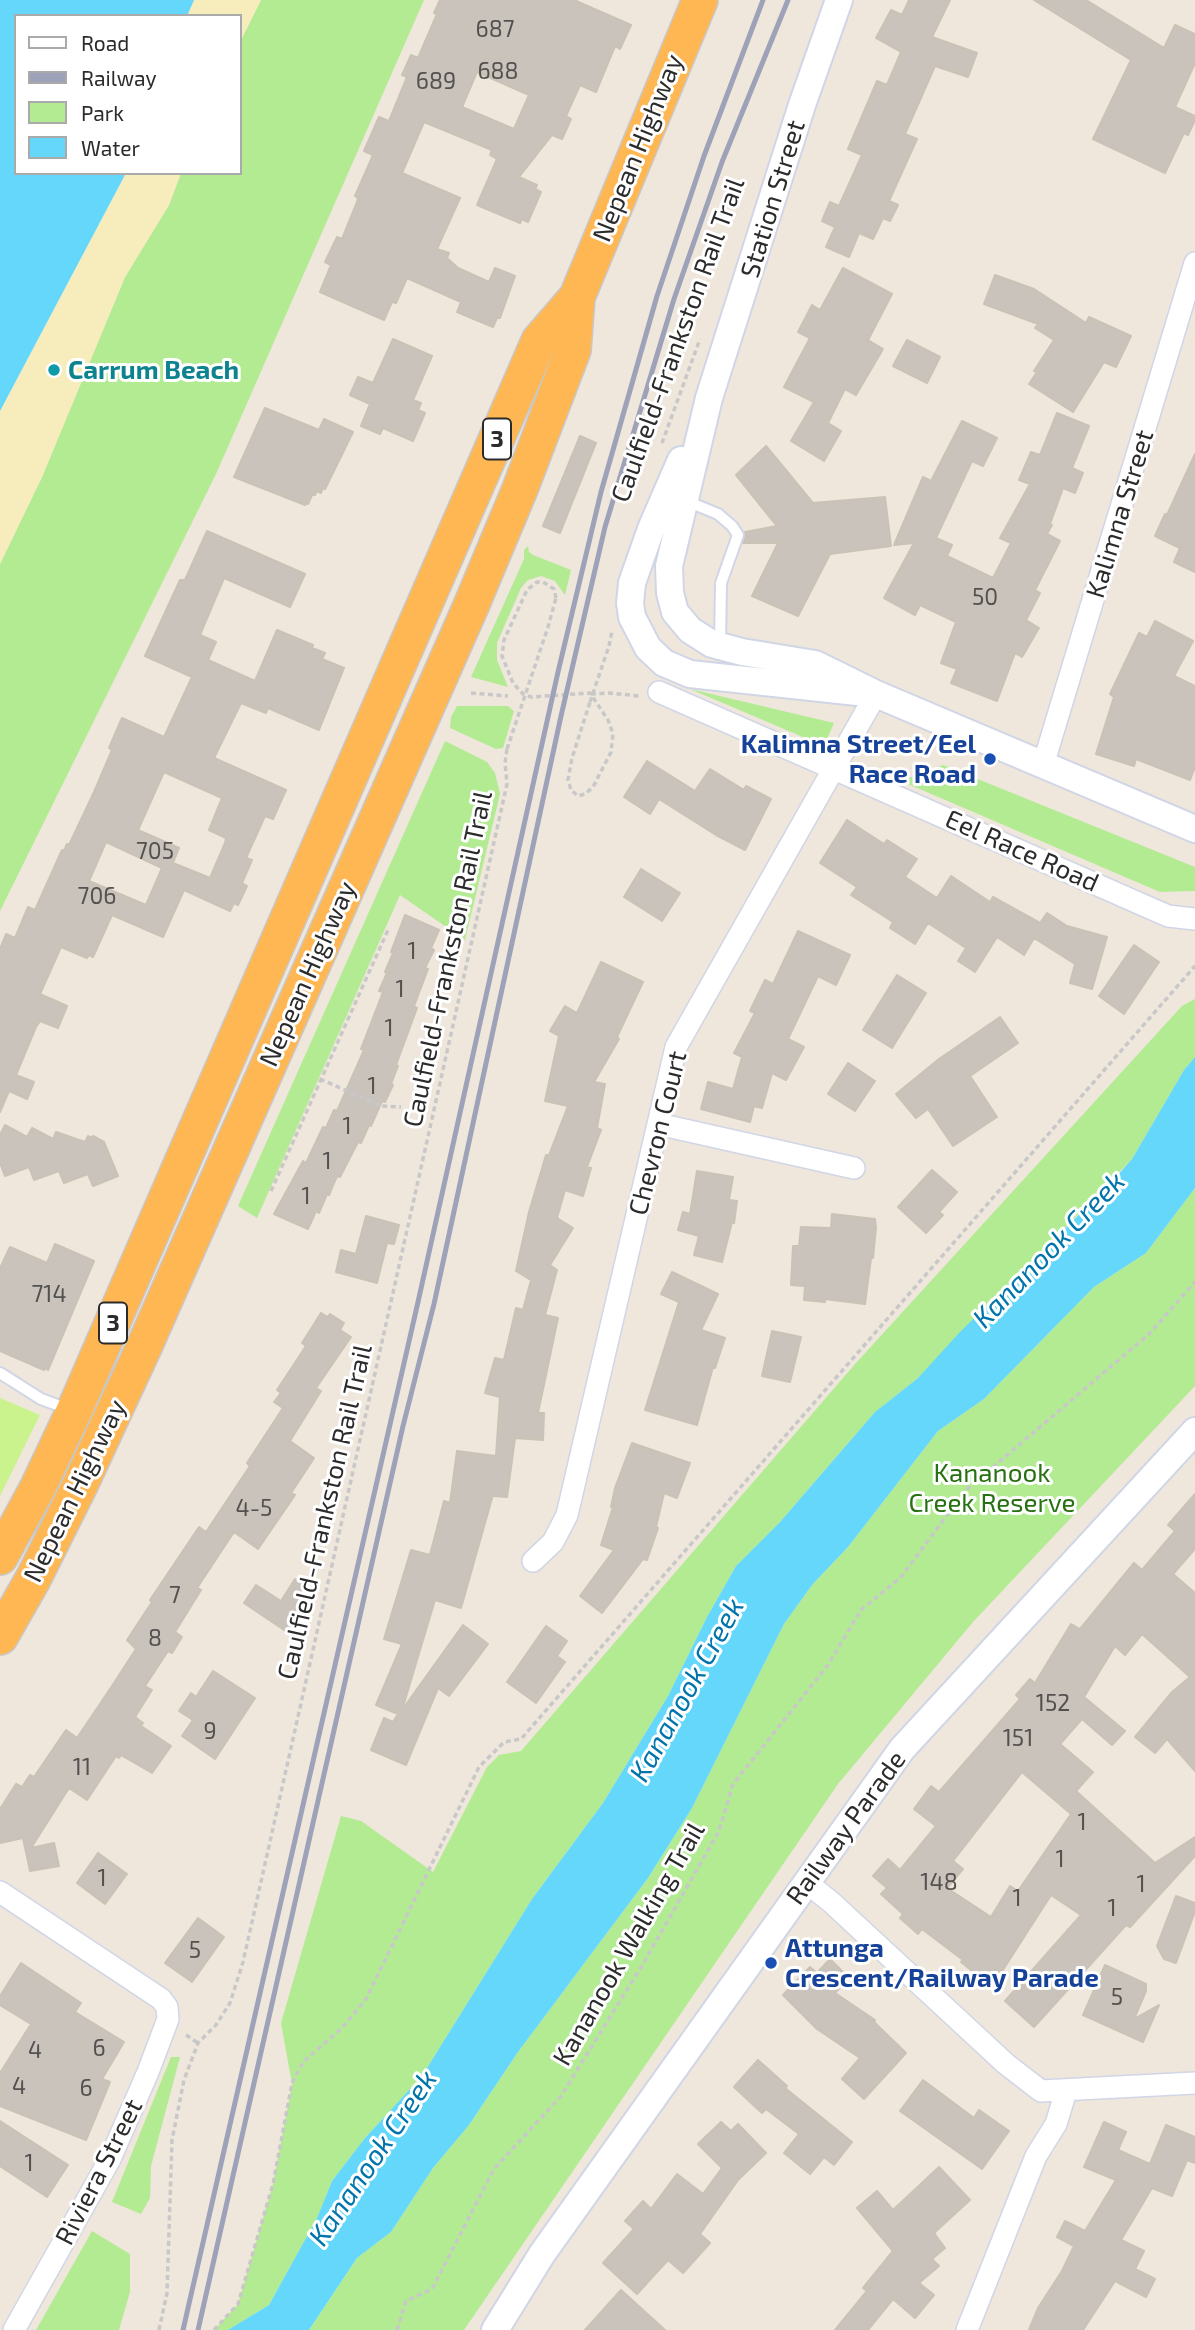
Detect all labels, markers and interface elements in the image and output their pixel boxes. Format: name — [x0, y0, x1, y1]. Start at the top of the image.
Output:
legend — [14, 14, 242, 175]
house number: 687 — [476, 15, 514, 43]
text: Road — [81, 30, 129, 55]
street label: Nepean Highway — [586, 50, 690, 246]
house number: 688 — [477, 57, 519, 85]
text: Railway — [81, 65, 157, 90]
house number: 689 — [416, 67, 456, 95]
text: Park — [81, 100, 124, 125]
street label: Station Street — [734, 117, 812, 281]
text: Water — [81, 135, 140, 160]
street label: Caulfield-Frankston Rail Trail — [605, 174, 751, 506]
place label: Carrum Beach — [68, 354, 239, 386]
marker: Carrum Beach — [46, 362, 62, 378]
road number: 3 — [483, 418, 511, 460]
street label: Kalimna Street — [1080, 426, 1160, 602]
house number: 50 — [972, 583, 998, 611]
place label: Kalimna Street/Eel Race Road — [741, 728, 976, 790]
marker: Kalimna Street/Eel Race Road — [982, 751, 998, 767]
street label: Caulfield-Frankston Rail Trail — [397, 788, 499, 1130]
street label: Eel Race Road — [941, 803, 1103, 899]
house number: 705 — [136, 837, 174, 865]
street label: Nepean Highway — [253, 877, 363, 1071]
house number: 706 — [78, 882, 116, 910]
house number: 1 — [407, 937, 417, 965]
house number: 1 — [395, 975, 405, 1003]
house number: 1 — [384, 1014, 394, 1042]
street label: Chevron Court — [623, 1048, 693, 1218]
house number: 1 — [367, 1072, 377, 1100]
house number: 1 — [342, 1112, 352, 1140]
house number: 1 — [322, 1147, 332, 1175]
water label: Kananook Creek — [966, 1165, 1132, 1335]
house number: 1 — [301, 1182, 311, 1210]
house number: 714 — [31, 1280, 67, 1308]
road number: 3 — [99, 1302, 127, 1344]
street label: Caulfield-Frankston Rail Trail — [271, 1341, 379, 1683]
street label: Nepean Highway — [17, 1395, 133, 1587]
park label: Kananook Creek Reserve — [909, 1457, 1075, 1518]
house number: 4-5 — [236, 1494, 272, 1522]
house number: 7 — [169, 1581, 181, 1609]
water label: Kananook Creek — [623, 1592, 751, 1788]
house number: 8 — [148, 1624, 162, 1652]
house number: 152 — [1036, 1689, 1070, 1717]
house number: 9 — [203, 1717, 217, 1745]
house number: 151 — [1003, 1724, 1033, 1752]
street label: Railway Parade — [780, 1745, 912, 1911]
house number: 11 — [73, 1753, 91, 1781]
house number: 1 — [1077, 1808, 1087, 1836]
street label: Kananook Walking Trail — [547, 1817, 711, 2071]
house number: 1 — [1055, 1845, 1065, 1873]
house number: 1 — [97, 1864, 107, 1892]
house number: 148 — [920, 1868, 958, 1896]
house number: 1 — [1136, 1870, 1146, 1898]
house number: 1 — [1012, 1884, 1022, 1912]
house number: 1 — [1107, 1894, 1117, 1922]
place label: Attunga Crescent/Railway Parade — [785, 1932, 1099, 1994]
house number: 5 — [189, 1936, 201, 1964]
marker: Attunga Crescent/Railway Parade — [763, 1955, 779, 1971]
house number: 5 — [1111, 1983, 1123, 2011]
house number: 6 — [92, 2034, 106, 2062]
house number: 4 — [28, 2036, 42, 2064]
water label: Kananook Creek — [302, 2064, 444, 2252]
house number: 4 — [12, 2072, 26, 2100]
house number: 6 — [79, 2074, 93, 2102]
street label: Riviera Street — [49, 2094, 149, 2250]
house number: 1 — [24, 2149, 34, 2177]

